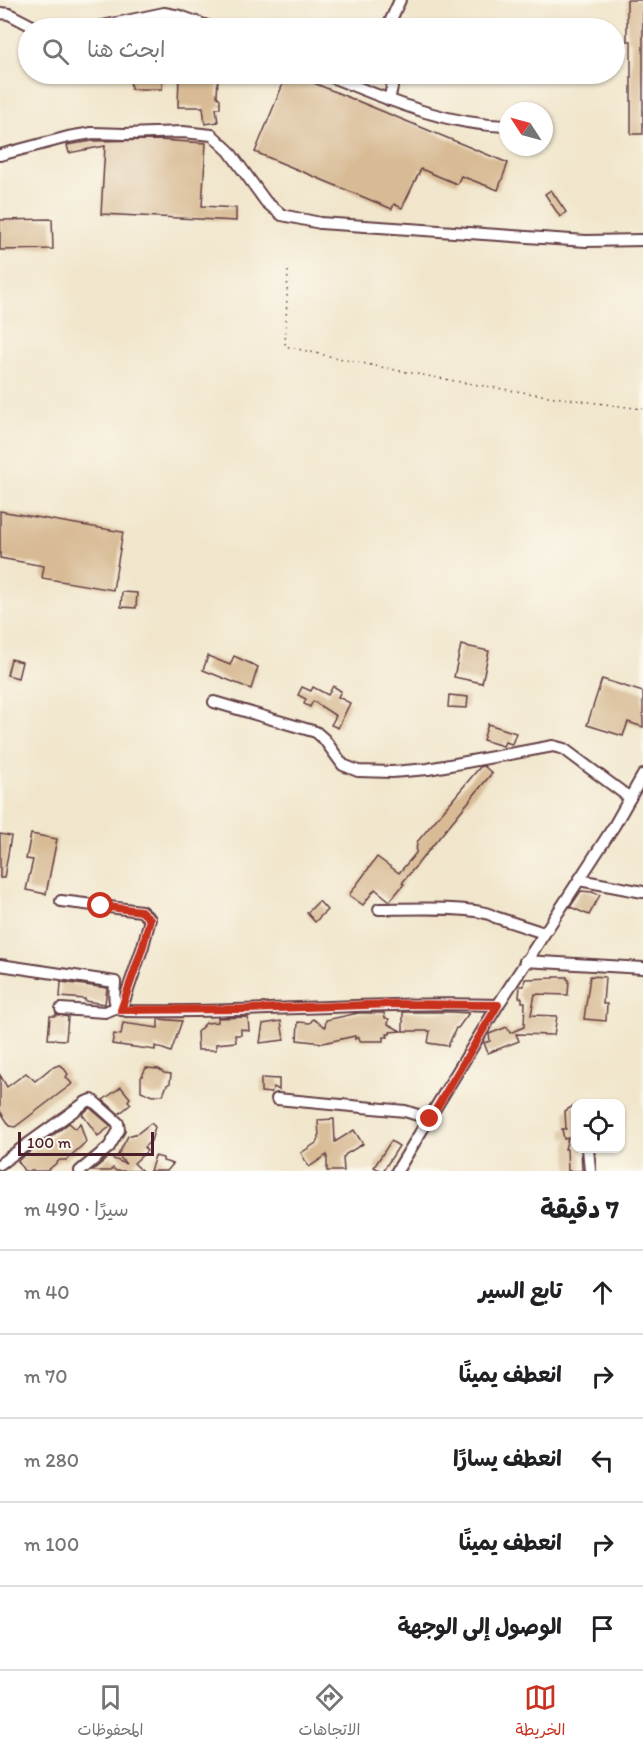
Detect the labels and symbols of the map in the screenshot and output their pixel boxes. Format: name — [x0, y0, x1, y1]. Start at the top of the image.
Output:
north arrow — [499, 102, 553, 156]
route start — [87, 892, 113, 918]
route end — [416, 1105, 442, 1131]
scale bar — [18, 1129, 154, 1156]

